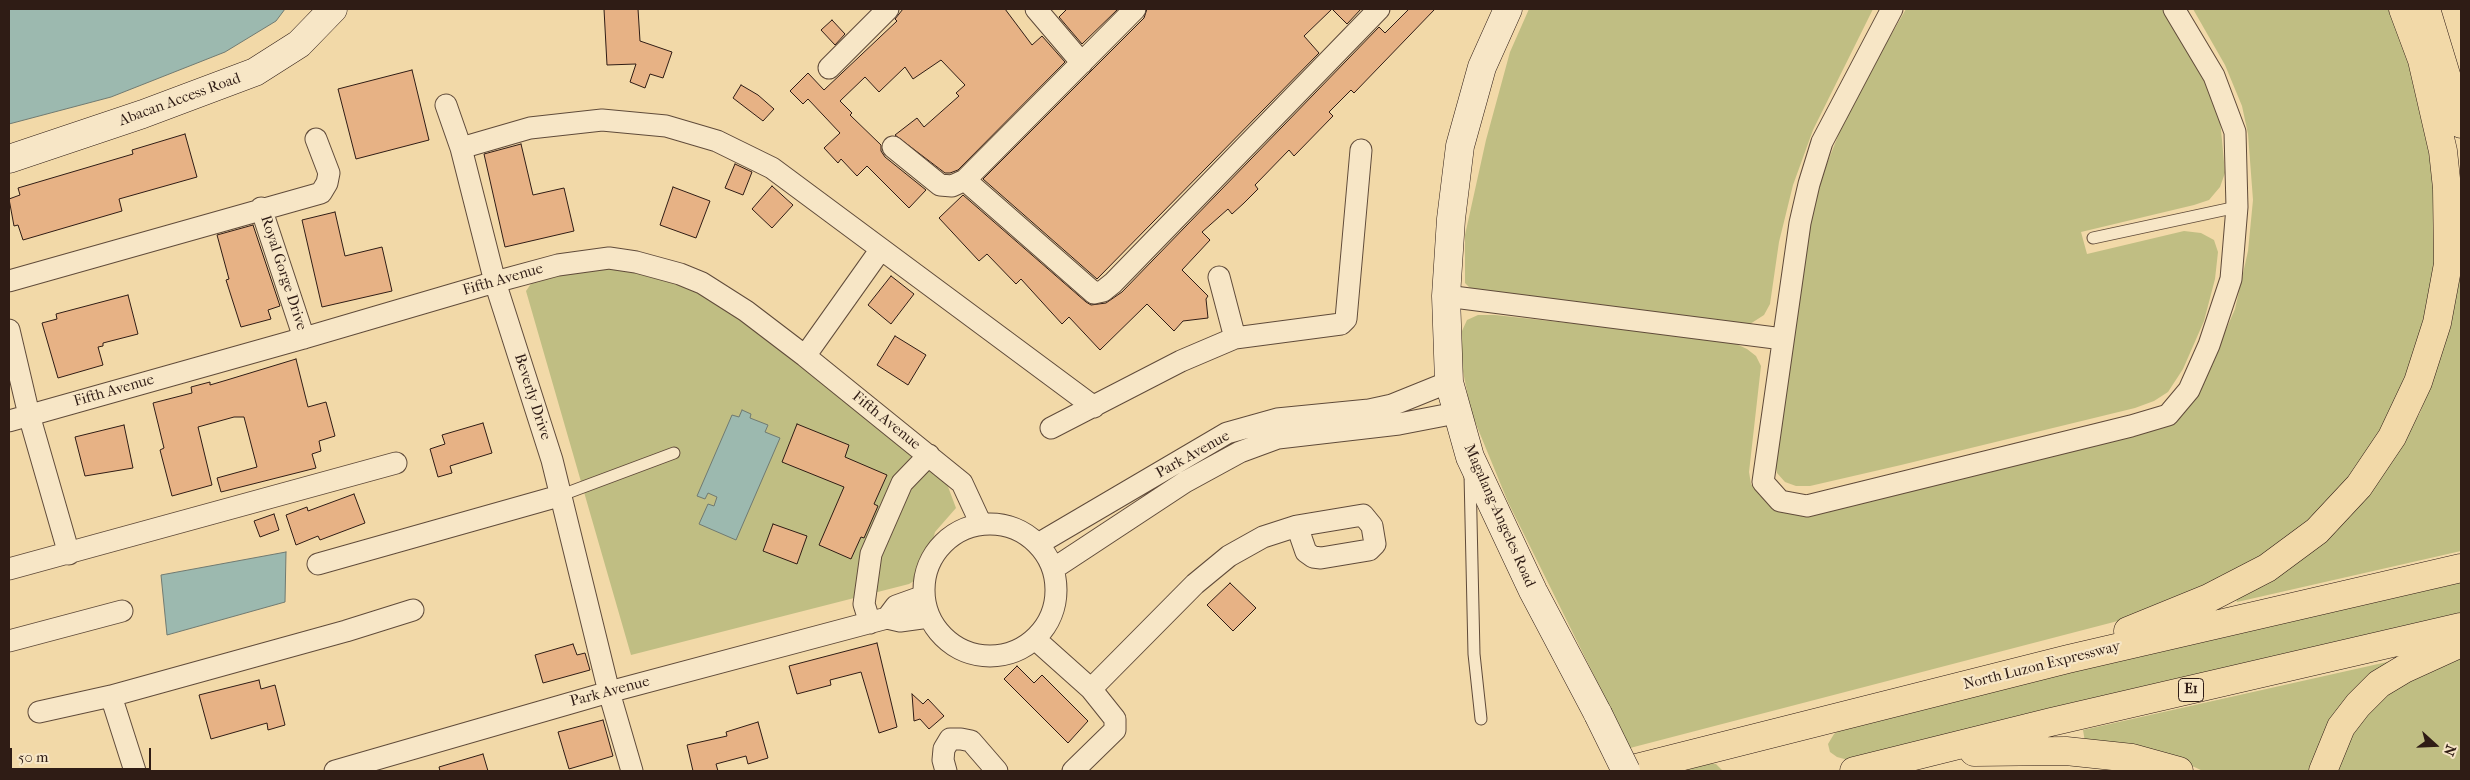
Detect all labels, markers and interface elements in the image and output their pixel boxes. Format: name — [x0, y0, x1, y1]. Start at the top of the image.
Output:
street label: Abacan Access Road — [117, 70, 243, 130]
street label: Royal Gorge Drive — [256, 213, 310, 333]
street label: Fifth Avenue — [461, 260, 545, 300]
street label: Beverly Drive — [510, 352, 554, 442]
street label: Fifth Avenue — [72, 371, 156, 411]
street label: Fifth Avenue — [848, 388, 924, 454]
street label: Park Avenue — [1153, 427, 1233, 483]
street label: Magalang-Angeles Road — [1459, 442, 1539, 590]
street label: North Luzon Expressway — [1962, 638, 2122, 694]
street label: Park Avenue — [568, 673, 652, 711]
road number: E1 — [2178, 678, 2204, 702]
north arrow — [2410, 720, 2460, 770]
scale bar — [12, 738, 154, 770]
text: N — [2440, 742, 2459, 758]
text: 50 m — [18, 748, 48, 766]

